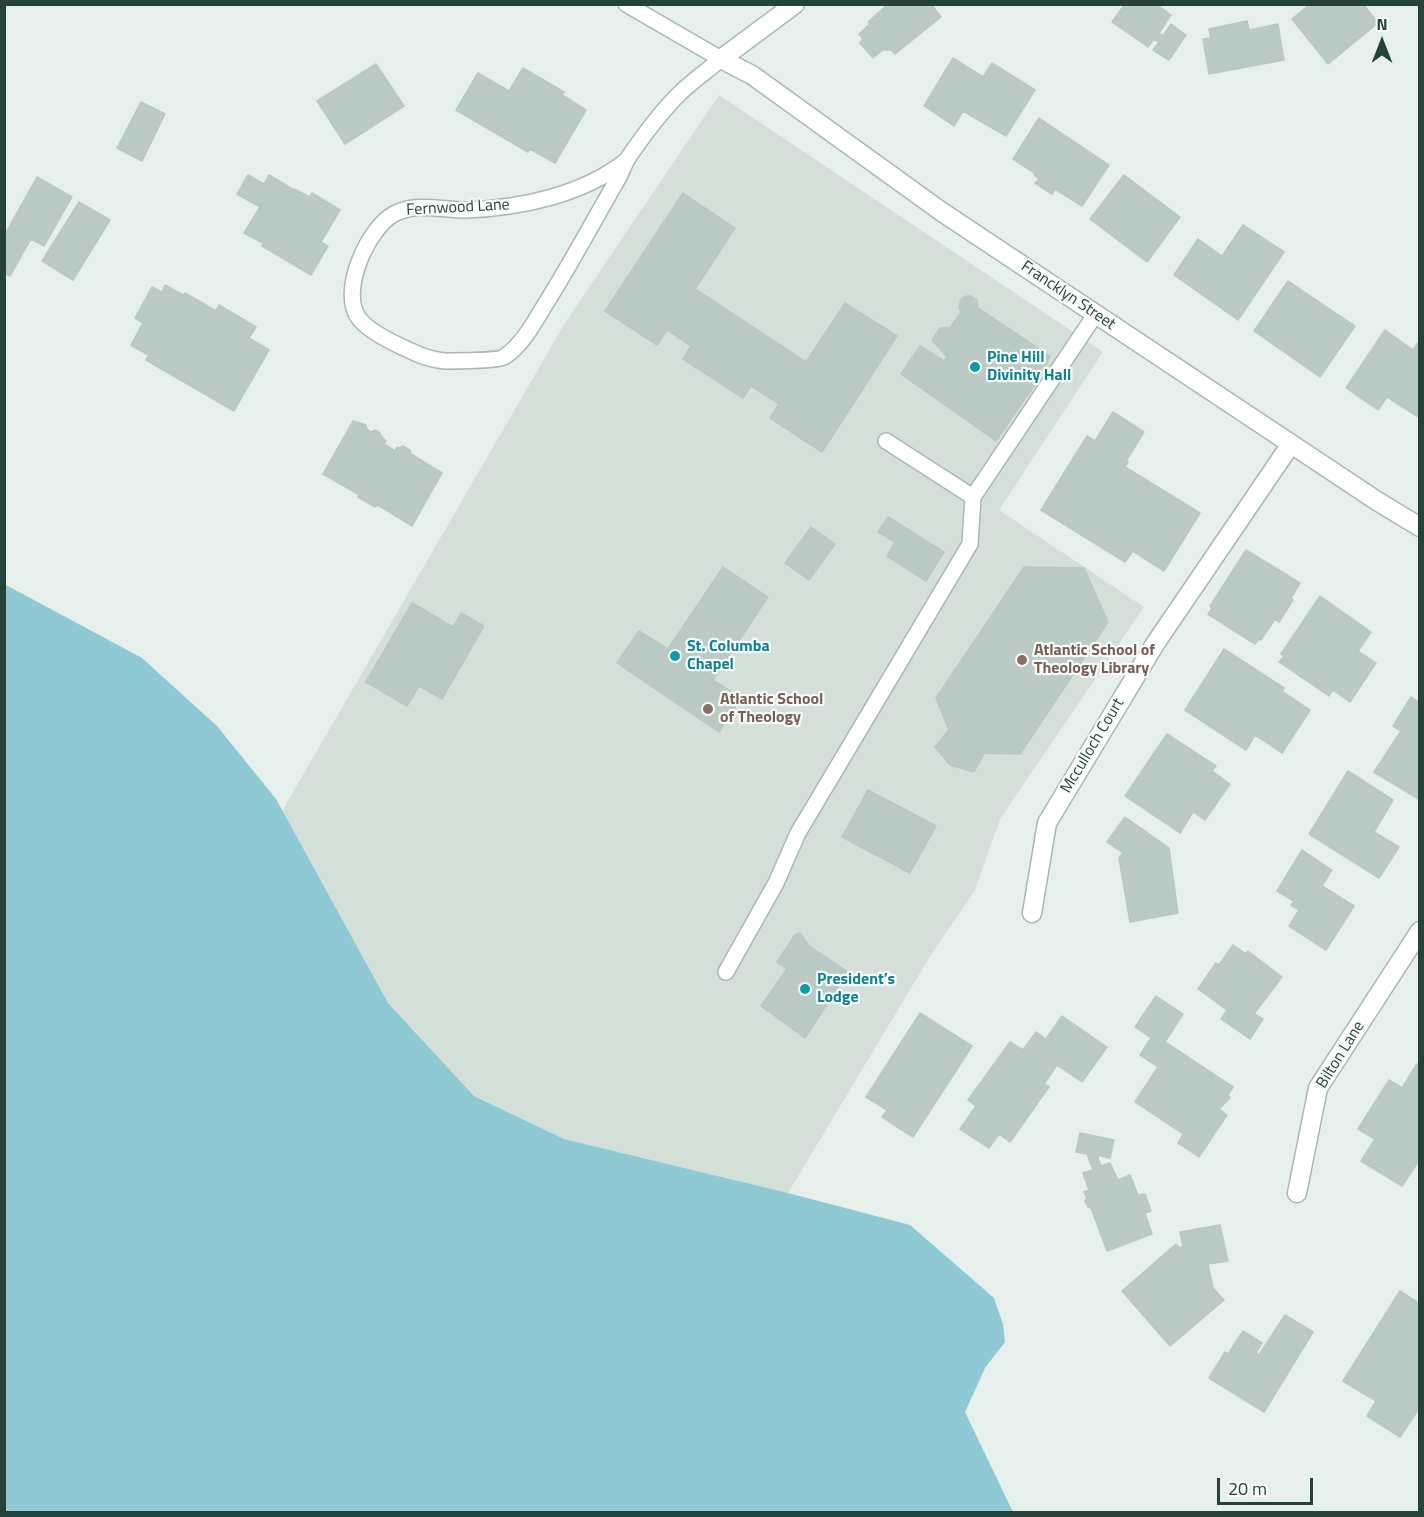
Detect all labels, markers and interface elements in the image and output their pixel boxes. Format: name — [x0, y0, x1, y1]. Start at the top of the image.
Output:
north arrow — [1352, 12, 1412, 72]
text: N — [1376, 12, 1388, 36]
street label: Fernwood Lane — [406, 196, 510, 220]
street label: Francklyn Street — [1017, 257, 1119, 335]
place label: Pine Hill Divinity Hall — [987, 348, 1071, 386]
marker: Pine Hill Divinity Hall — [968, 360, 982, 374]
place label: St. Columba Chapel — [687, 637, 770, 675]
place label: Atlantic School of Theology Library — [1034, 641, 1155, 679]
marker: St. Columba Chapel — [668, 649, 682, 663]
marker: Atlantic School of Theology Library — [1015, 653, 1029, 667]
place label: Atlantic School of Theology — [720, 690, 823, 728]
street label: Mcculloch Court — [1057, 695, 1129, 797]
marker: Atlantic School of Theology — [701, 702, 715, 716]
place label: President’s Lodge — [817, 970, 895, 1008]
marker: President’s Lodge — [798, 982, 812, 996]
street label: Bilton Lane — [1313, 1018, 1369, 1092]
scale bar — [1220, 1466, 1316, 1504]
text: 20 m — [1228, 1475, 1267, 1502]

